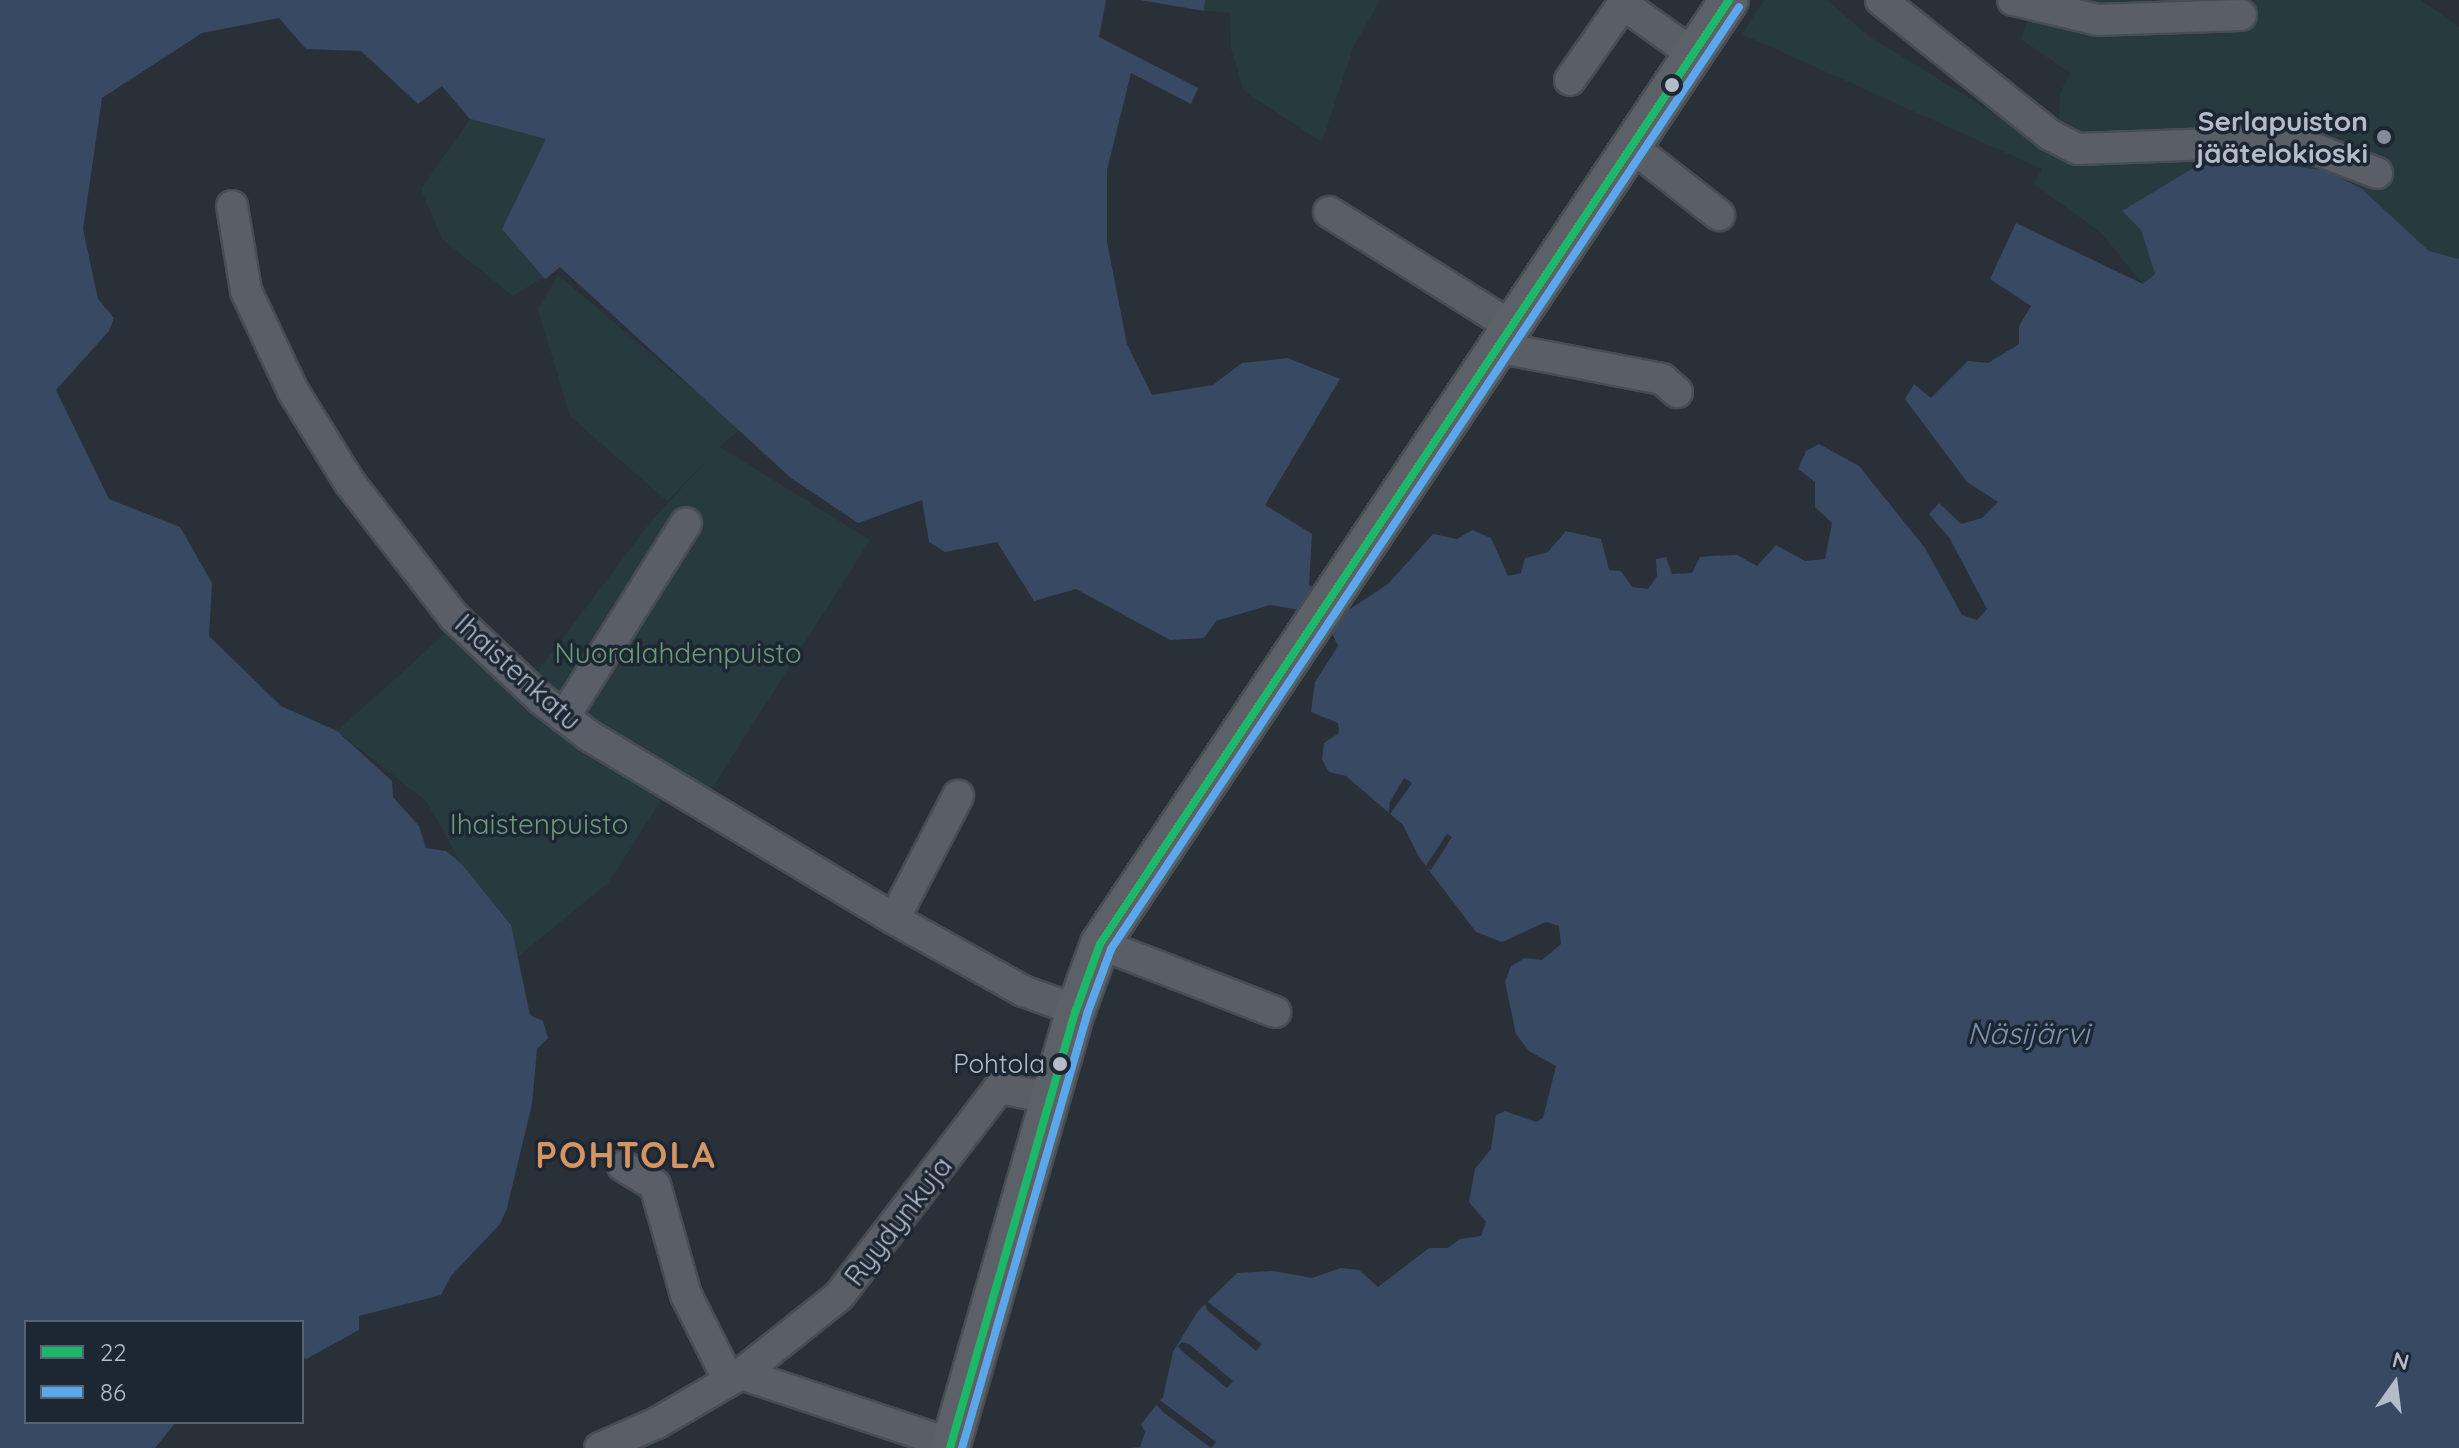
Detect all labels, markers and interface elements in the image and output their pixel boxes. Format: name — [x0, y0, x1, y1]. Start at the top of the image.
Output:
unlabelled marker — [1664, 77, 1680, 93]
place label: Serlapuiston jäätelokioski — [2196, 104, 2368, 170]
marker: Serlapuiston jäätelokioski — [2375, 128, 2393, 146]
street label: Ihaistenkatu — [448, 607, 588, 737]
park label: Nuoralahdenpuisto — [554, 636, 802, 670]
park label: Ihaistenpuisto — [450, 807, 628, 841]
water label: Näsijärvi — [1967, 1015, 2089, 1051]
place label: Pohtola — [953, 1048, 1045, 1080]
marker: Pohtola — [1052, 1056, 1068, 1072]
district label: POHTOLA — [535, 1133, 717, 1177]
street label: Ryydynkuja — [837, 1150, 959, 1292]
legend — [24, 1320, 304, 1424]
text: 22 — [100, 1337, 127, 1367]
north arrow — [2355, 1344, 2435, 1424]
text: N — [2390, 1345, 2412, 1376]
text: 86 — [100, 1377, 126, 1407]

